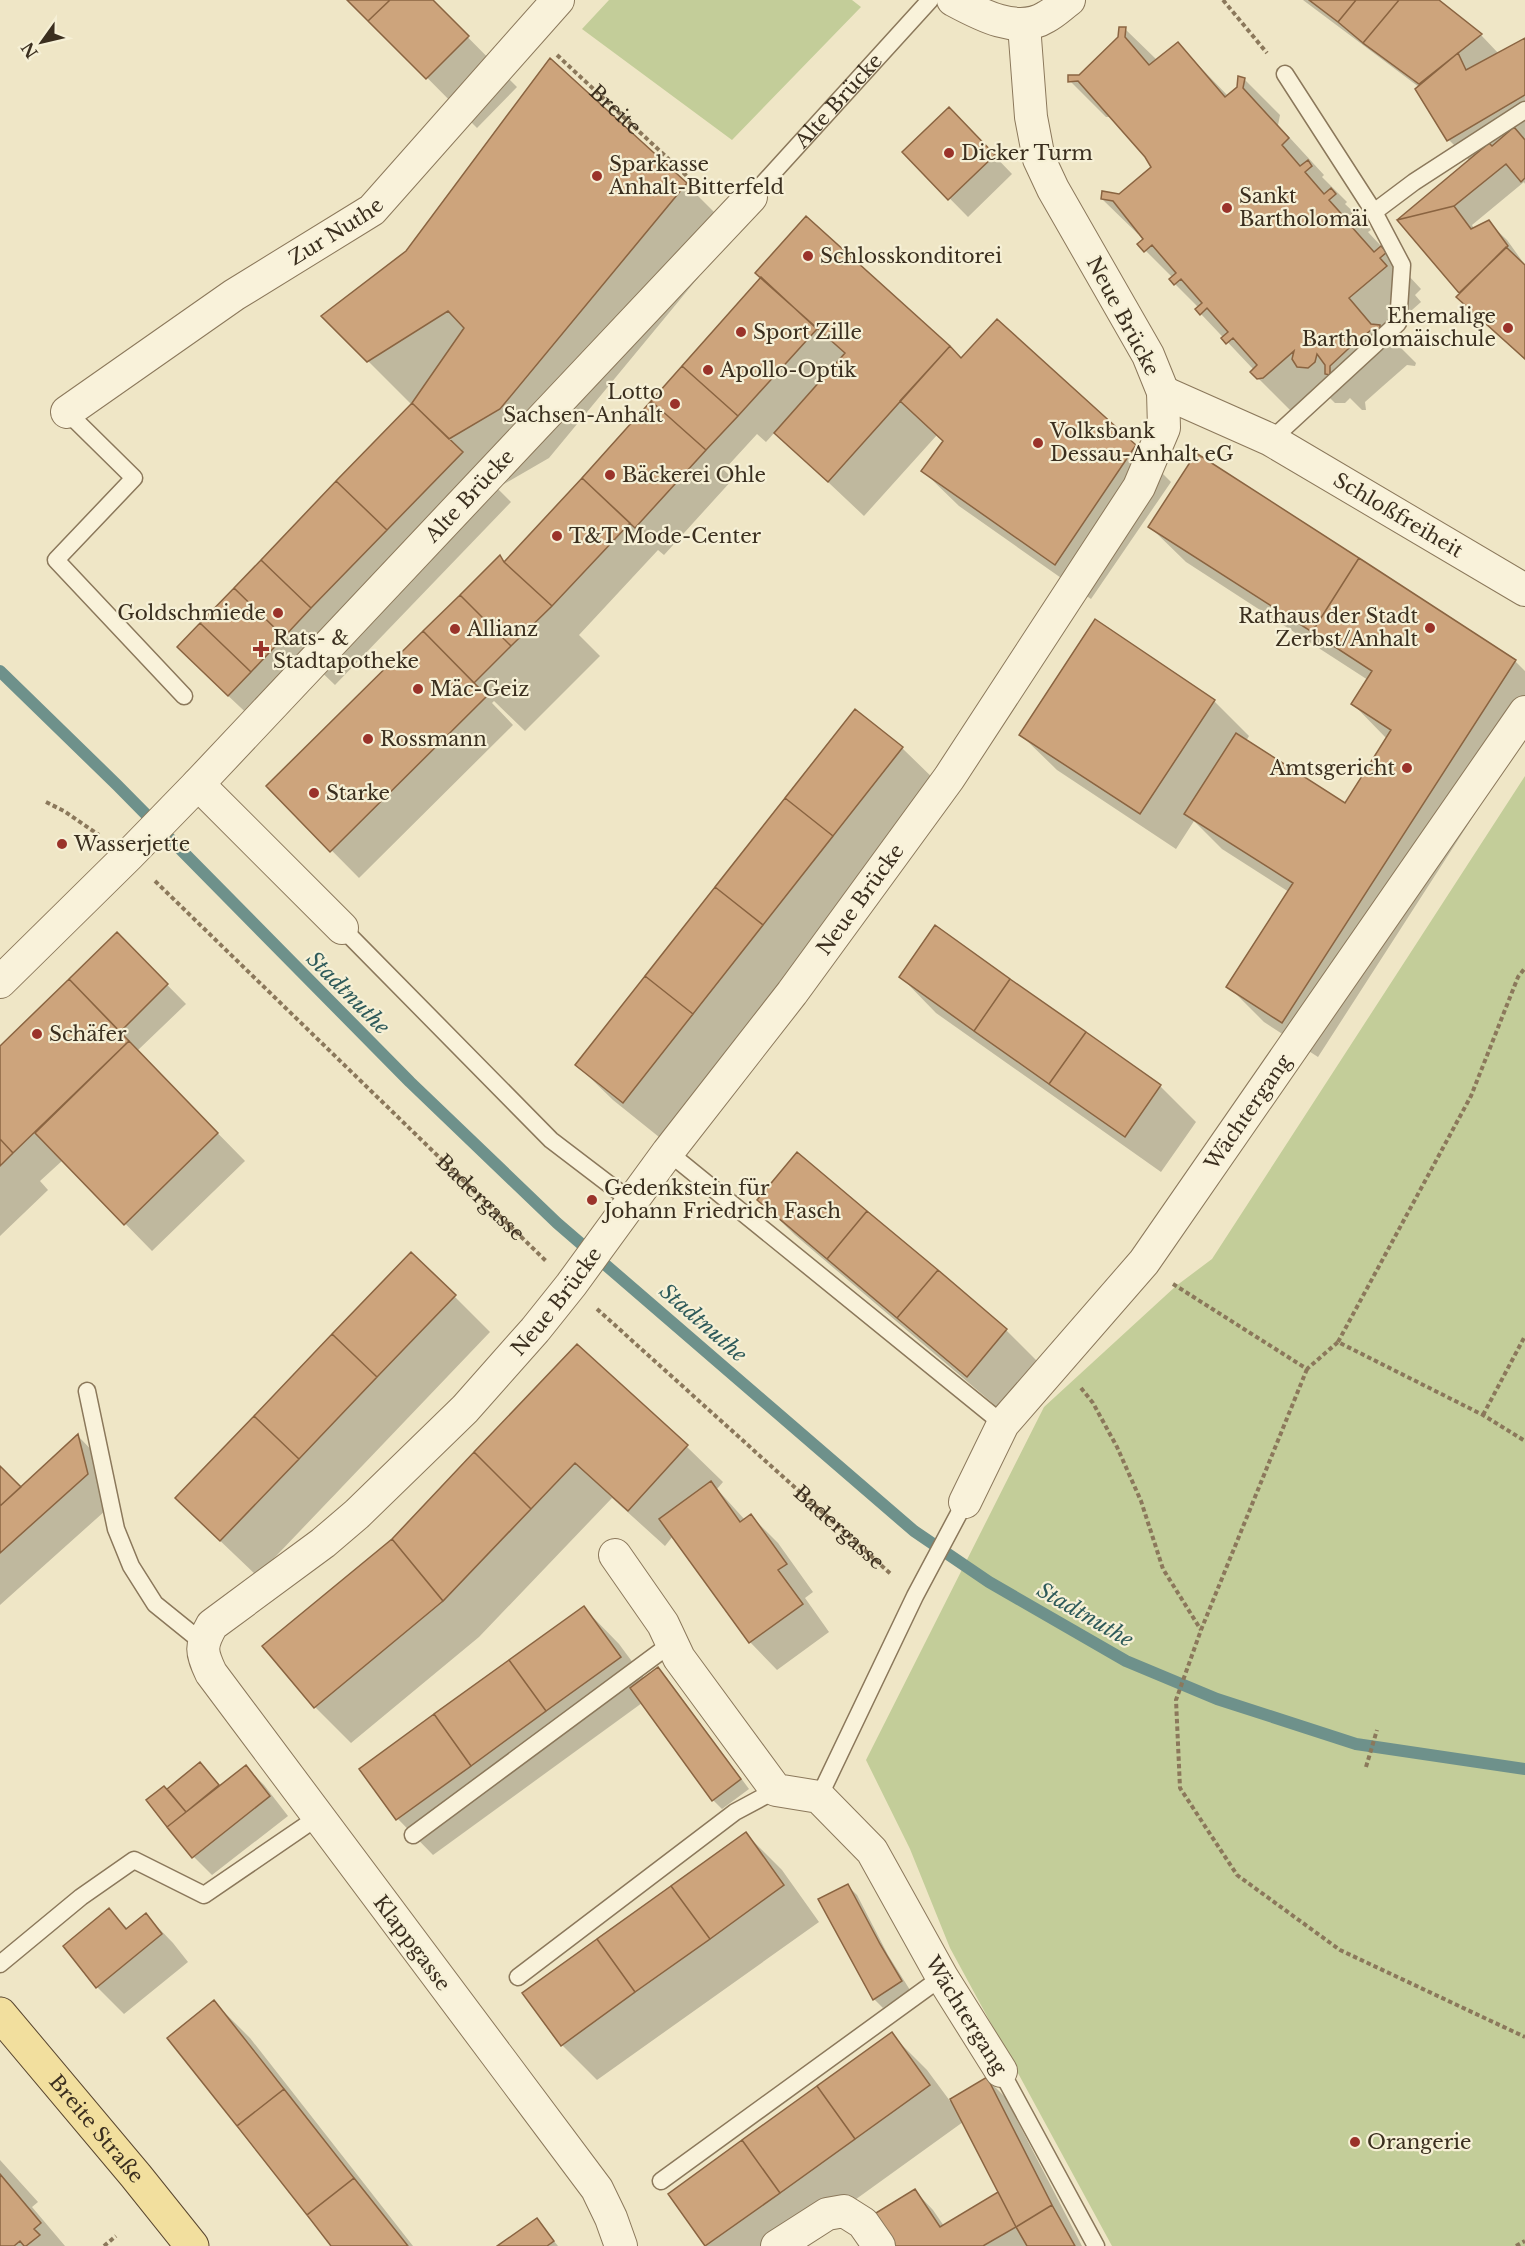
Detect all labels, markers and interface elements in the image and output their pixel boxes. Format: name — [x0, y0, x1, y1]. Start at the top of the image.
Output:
north arrow — [12, 12, 72, 72]
text: N — [17, 39, 42, 62]
street label: Alte Brücke — [789, 49, 887, 154]
street label: Breite — [585, 80, 646, 139]
place label: Dicker Turm — [961, 141, 1093, 165]
marker: Dicker Turm — [942, 146, 956, 160]
place label: Sparkasse Anhalt-Bitterfeld — [608, 152, 784, 199]
marker: Sparkasse Anhalt-Bitterfeld — [590, 169, 604, 183]
place label: Sankt Bartholomäi — [1239, 184, 1368, 231]
street label: Zur Nuthe — [284, 193, 389, 270]
marker: Sankt Bartholomäi — [1220, 201, 1234, 215]
place label: Schlosskonditorei — [820, 244, 1002, 268]
marker: Schlosskonditorei — [801, 249, 815, 263]
street label: Neue Brücke — [1082, 252, 1164, 380]
place label: Ehemalige Bartholomäischule — [1302, 304, 1496, 351]
place label: Sport Zille — [753, 320, 862, 344]
marker: Ehemalige Bartholomäischule — [1501, 321, 1515, 335]
marker: Sport Zille — [734, 325, 748, 339]
place label: Apollo-Optik — [719, 358, 857, 382]
marker: Apollo-Optik — [701, 363, 715, 377]
place label: Lotto Sachsen-Anhalt — [503, 380, 663, 427]
marker: Lotto Sachsen-Anhalt — [668, 397, 682, 411]
place label: Volksbank Dessau-Anhalt eG — [1049, 419, 1233, 466]
marker: Volksbank Dessau-Anhalt eG — [1031, 436, 1045, 450]
street label: Alte Brücke — [419, 444, 519, 548]
place label: Bäckerei Ohle — [622, 463, 766, 487]
marker: Bäckerei Ohle — [603, 468, 617, 482]
street label: Schloßfreiheit — [1329, 468, 1468, 563]
place label: T&T Mode-Center — [569, 524, 762, 548]
marker: T&T Mode-Center — [550, 529, 564, 543]
place label: Goldschmiede — [117, 601, 266, 625]
place label: Rathaus der Stadt Zerbst/Anhalt — [1238, 604, 1418, 651]
marker: Goldschmiede — [271, 606, 285, 620]
place label: Allianz — [466, 617, 538, 641]
marker: Rathaus der Stadt Zerbst/Anhalt — [1423, 621, 1437, 635]
marker: Allianz — [448, 622, 462, 636]
place label: Rats- & Stadtapotheke — [273, 626, 419, 673]
marker: Rats- & Stadtapotheke — [254, 642, 268, 656]
place label: Mäc-Geiz — [430, 677, 529, 701]
marker: Mäc-Geiz — [411, 682, 425, 696]
place label: Rossmann — [380, 727, 487, 751]
marker: Rossmann — [361, 732, 375, 746]
place label: Amtsgericht — [1269, 756, 1395, 780]
marker: Amtsgericht — [1400, 761, 1414, 775]
place label: Starke — [326, 781, 390, 805]
marker: Starke — [307, 786, 321, 800]
place label: Wasserjette — [73, 832, 190, 856]
marker: Wasserjette — [55, 837, 69, 851]
street label: Neue Brücke — [812, 839, 909, 960]
water label: Stadtnuthe — [301, 946, 395, 1040]
place label: Schäfer — [49, 1022, 127, 1046]
marker: Schäfer — [30, 1027, 44, 1041]
street label: Wächtergang — [1199, 1049, 1297, 1175]
street label: Badergasse — [431, 1149, 530, 1246]
place label: Gedenkstein für Johann Friedrich Fasch — [601, 1176, 841, 1223]
marker: Gedenkstein für Johann Friedrich Fasch — [585, 1193, 599, 1207]
street label: Neue Brücke — [506, 1243, 606, 1361]
water label: Stadtnuthe — [654, 1278, 752, 1368]
street label: Badergasse — [789, 1480, 889, 1574]
water label: Stadtnuthe — [1032, 1577, 1138, 1653]
street label: Klappgasse — [368, 1891, 456, 1995]
street label: Wächtergang — [920, 1951, 1013, 2080]
street label: Breite Straße — [44, 2070, 149, 2188]
place label: Orangerie — [1367, 2130, 1471, 2154]
marker: Orangerie — [1348, 2135, 1362, 2149]

